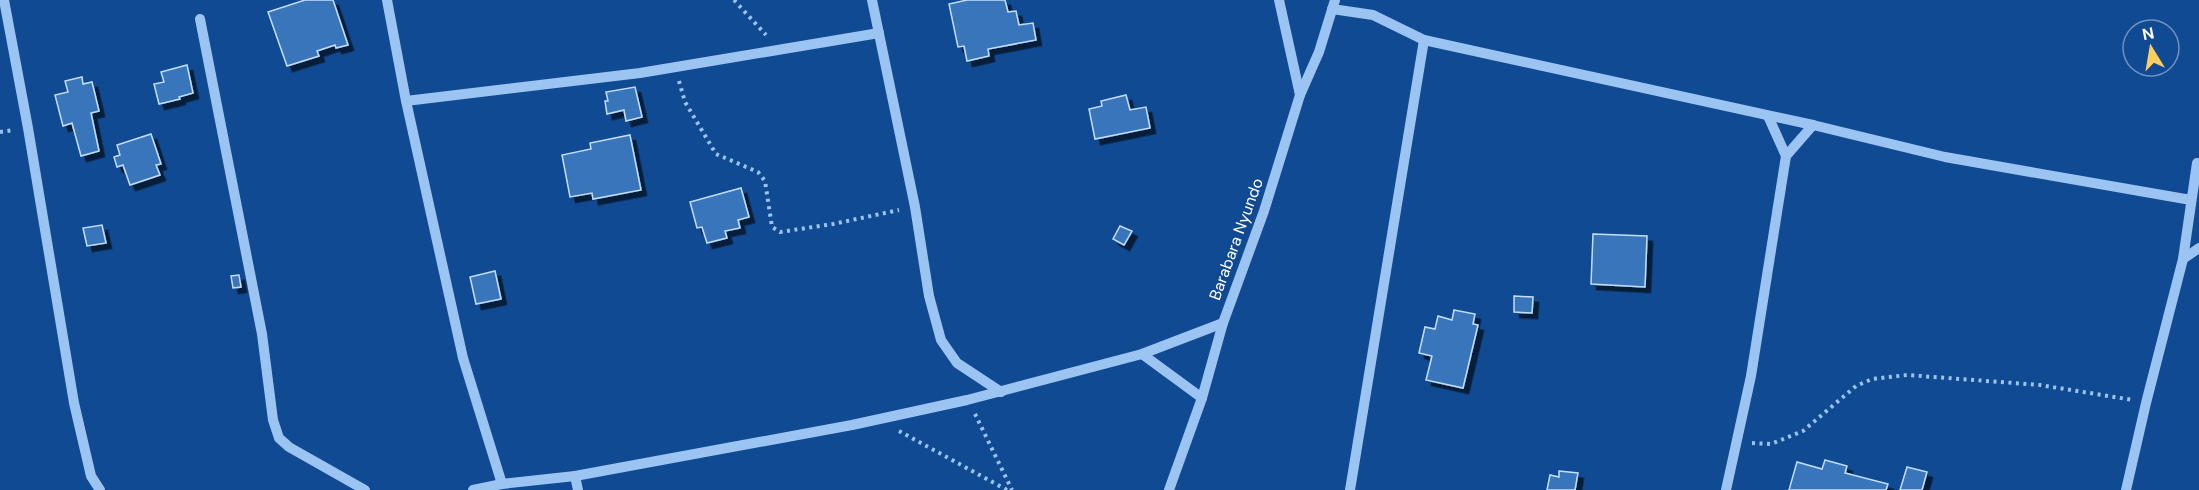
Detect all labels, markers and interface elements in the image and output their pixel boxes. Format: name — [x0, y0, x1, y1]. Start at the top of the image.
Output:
north arrow — [2121, 18, 2181, 78]
text: N — [2141, 22, 2156, 45]
street label: Barabara Nyundo — [1204, 175, 1268, 303]

